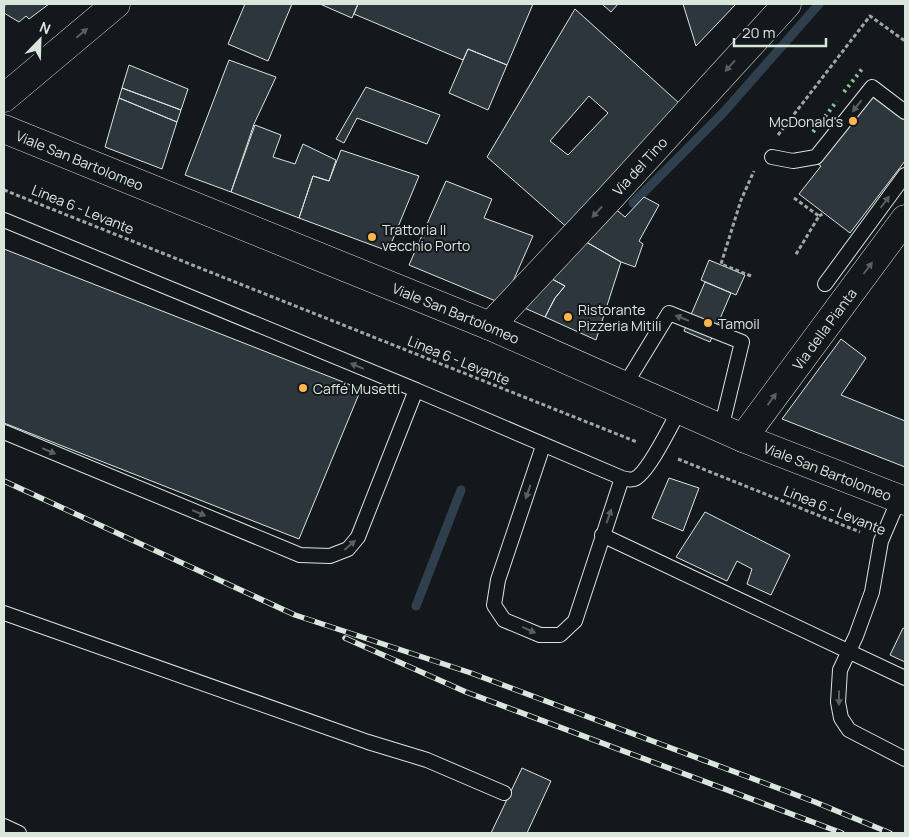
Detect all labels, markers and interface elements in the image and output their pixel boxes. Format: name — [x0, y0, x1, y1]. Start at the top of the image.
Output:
north arrow — [15, 15, 65, 65]
scale bar — [734, 15, 826, 47]
text: N — [37, 17, 54, 38]
text: 20 m — [742, 22, 775, 43]
one-way arrow — [75, 27, 87, 39]
one-way arrow — [724, 59, 736, 71]
one-way arrow — [851, 99, 862, 112]
place label: McDonald's — [769, 112, 843, 131]
marker: McDonald's — [847, 115, 859, 127]
street label: Viale San Bartolomeo — [13, 125, 147, 194]
street label: Via del Tino — [608, 132, 671, 199]
street label: Linea 6 - Levante — [29, 180, 137, 238]
one-way arrow — [880, 195, 890, 209]
one-way arrow — [591, 205, 603, 217]
place label: Trattoria Il vecchio Porto — [382, 220, 470, 255]
marker: Trattoria Il vecchio Porto — [366, 231, 378, 243]
one-way arrow — [863, 262, 874, 275]
street label: Viale San Bartolomeo — [390, 278, 523, 347]
street label: Via della Pianta — [787, 284, 860, 373]
place label: Ristorante Pizzeria Mitili — [578, 300, 662, 335]
marker: Ristorante Pizzeria Mitili — [562, 311, 574, 323]
one-way arrow — [674, 314, 689, 322]
place label: Tamoil — [718, 314, 760, 333]
marker: Tamoil — [702, 317, 714, 329]
street label: Linea 6 - Levante — [405, 331, 513, 389]
one-way arrow — [349, 362, 364, 370]
place label: Caffé Musetti — [313, 379, 400, 398]
marker: Caffé Musetti — [297, 382, 309, 394]
one-way arrow — [766, 393, 777, 406]
street label: Viale San Bartolomeo — [761, 437, 895, 504]
one-way arrow — [42, 447, 56, 455]
street label: Linea 6 - Levante — [781, 481, 889, 539]
one-way arrow — [523, 485, 531, 500]
one-way arrow — [192, 509, 207, 517]
one-way arrow — [605, 509, 613, 524]
one-way arrow — [343, 539, 356, 550]
one-way arrow — [522, 627, 536, 635]
one-way arrow — [835, 690, 843, 706]

